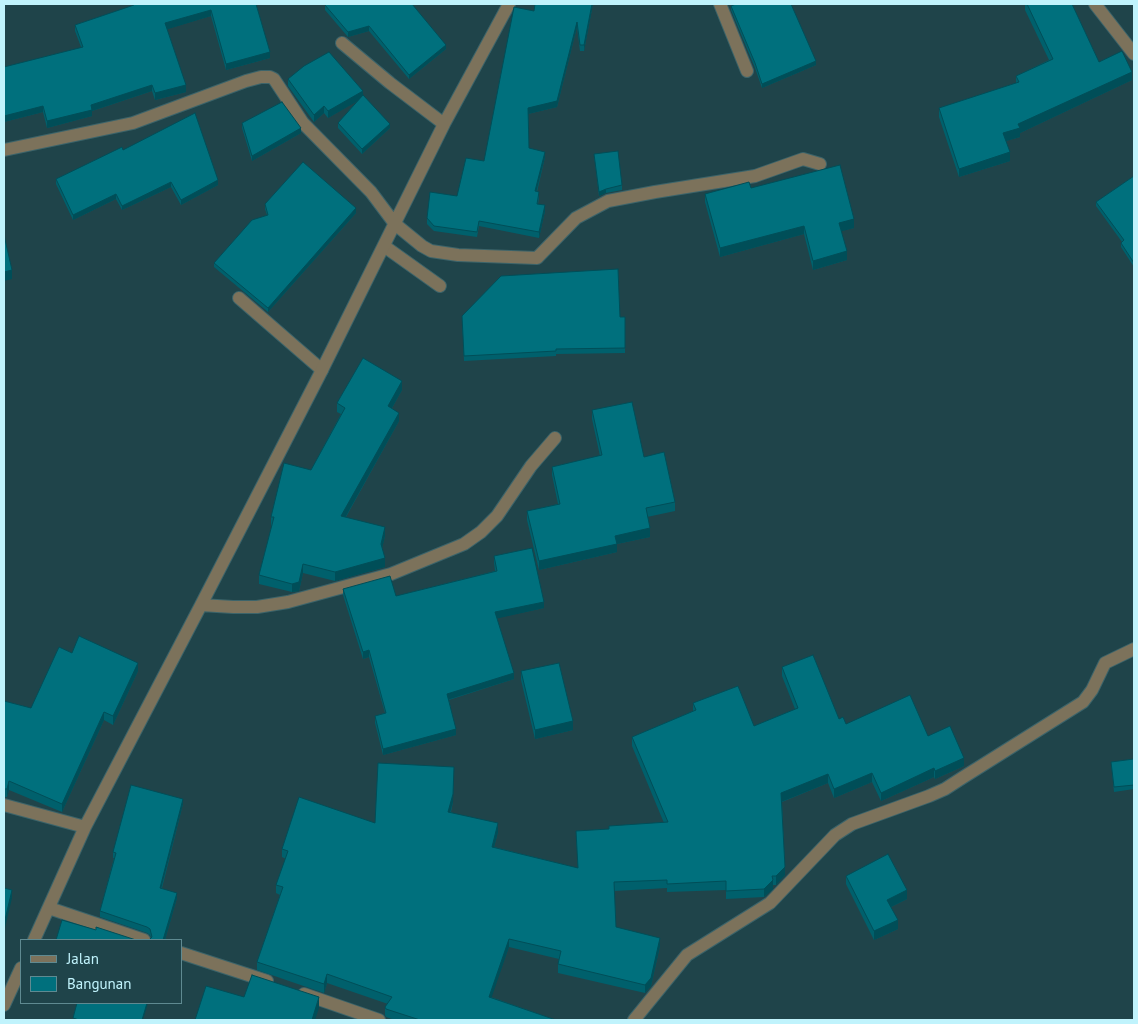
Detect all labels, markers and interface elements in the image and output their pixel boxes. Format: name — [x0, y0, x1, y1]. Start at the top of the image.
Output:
legend — [20, 939, 182, 1004]
text: Jalan — [67, 949, 99, 968]
text: Bangunan — [67, 974, 131, 993]

